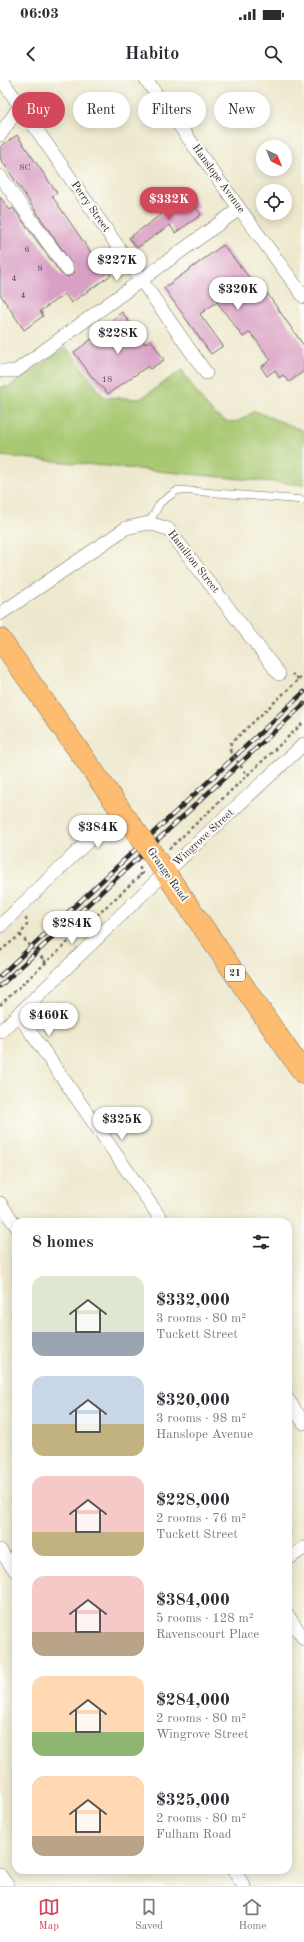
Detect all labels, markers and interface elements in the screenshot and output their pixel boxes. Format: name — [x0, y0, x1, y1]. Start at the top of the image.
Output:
text: 06:03 — [20, 7, 59, 22]
icon: back — [20, 43, 42, 65]
icon: search — [262, 43, 284, 65]
text: Habito — [125, 45, 179, 63]
chip: Buy — [12, 92, 65, 128]
chip: Rent — [73, 92, 130, 128]
chip: Filters — [138, 92, 206, 128]
chip: New — [214, 92, 270, 128]
north arrow — [256, 140, 292, 176]
map controls — [256, 140, 292, 220]
street label: Hanslope Avenue — [189, 143, 247, 215]
house number: 8C — [19, 163, 31, 172]
street label: Perry Street — [69, 180, 112, 234]
button: locate — [256, 184, 292, 220]
pin: $332K — [141, 187, 197, 221]
text: $332K — [149, 193, 189, 206]
house number: 6 — [24, 245, 30, 254]
pin: $227K — [89, 248, 145, 282]
text: $227K — [97, 254, 137, 267]
house number: 8 — [37, 264, 43, 273]
house number: 4 — [11, 274, 17, 283]
pin: $320K — [210, 277, 266, 311]
text: $320K — [218, 283, 258, 296]
house number: 4 — [20, 291, 26, 300]
pin: $228K — [90, 321, 146, 355]
text: $228K — [98, 327, 138, 340]
house number: 18 — [102, 375, 112, 384]
street label: Hamilton Street — [165, 529, 221, 596]
street label: Wingrove Street — [172, 807, 236, 869]
pin: $384K — [70, 815, 126, 849]
text: $384K — [78, 821, 118, 834]
street label: Grange Road — [145, 846, 190, 904]
pin: $284K — [44, 911, 100, 945]
text: $284K — [52, 917, 92, 930]
road number: 21 — [225, 965, 245, 981]
pin: $460K — [21, 1003, 77, 1037]
text: $460K — [29, 1009, 69, 1022]
pin: $325K — [94, 1107, 150, 1141]
text: $325K — [102, 1113, 142, 1126]
icon: filters — [250, 1231, 272, 1253]
text: 8 homes — [32, 1234, 94, 1251]
icon: home — [64, 1292, 112, 1340]
text: $332,000 — [156, 1292, 230, 1309]
text: 3 rooms · 80 m² — [156, 1312, 246, 1325]
text: Tuckett Street — [156, 1328, 238, 1341]
icon: home — [64, 1392, 112, 1440]
text: $320,000 — [156, 1392, 230, 1409]
text: 3 rooms · 98 m² — [156, 1412, 246, 1425]
text: Hanslope Avenue — [156, 1428, 253, 1441]
icon: home — [64, 1492, 112, 1540]
text: $228,000 — [156, 1492, 230, 1509]
text: 2 rooms · 76 m² — [156, 1512, 246, 1525]
text: Tuckett Street — [156, 1528, 238, 1541]
icon: home — [64, 1592, 112, 1640]
text: $384,000 — [156, 1592, 230, 1609]
text: 5 rooms · 128 m² — [156, 1612, 254, 1625]
text: Ravenscourt Place — [156, 1628, 259, 1641]
icon: home — [64, 1692, 112, 1740]
text: $284,000 — [156, 1692, 230, 1709]
text: 2 rooms · 80 m² — [156, 1712, 246, 1725]
text: Wingrove Street — [156, 1728, 248, 1741]
icon: home — [64, 1792, 112, 1840]
text: $325,000 — [156, 1792, 230, 1809]
text: 2 rooms · 80 m² — [156, 1812, 246, 1825]
text: Fulham Road — [156, 1828, 232, 1841]
tab: Map — [38, 1896, 60, 1934]
tab: Saved — [135, 1896, 163, 1934]
tab: Home — [238, 1896, 266, 1934]

